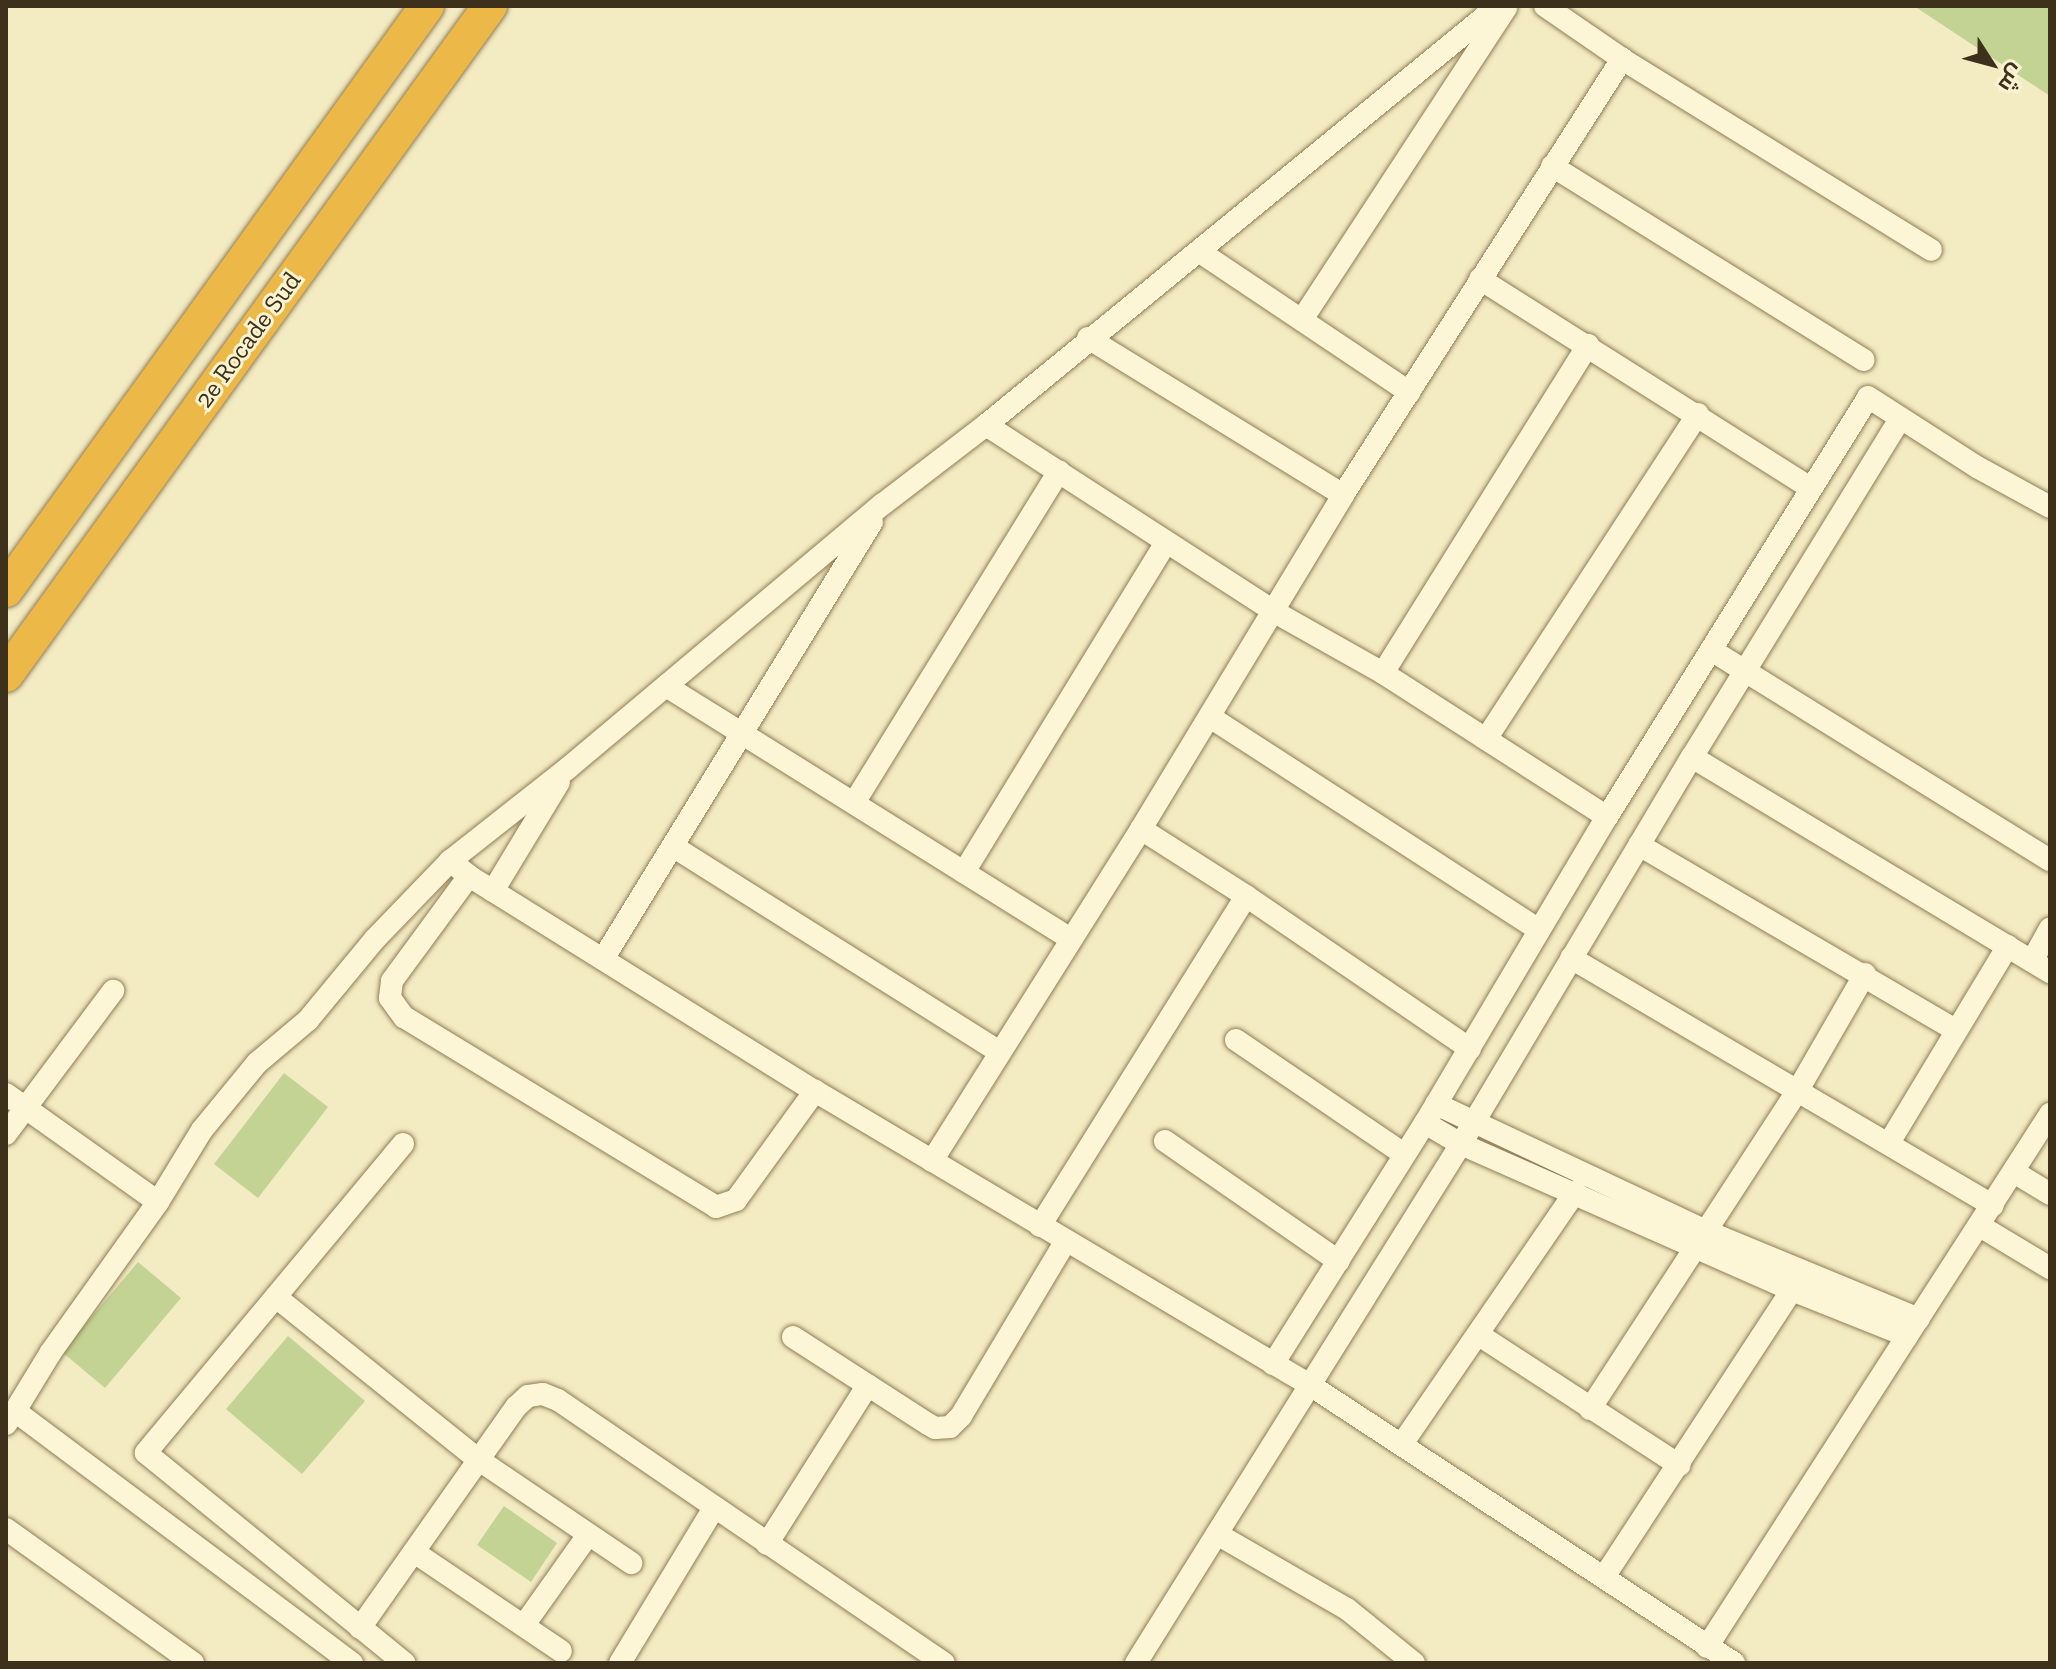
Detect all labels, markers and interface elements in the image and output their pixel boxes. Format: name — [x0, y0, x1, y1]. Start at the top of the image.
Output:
north arrow — [1952, 24, 2032, 104]
text: ش — [1993, 59, 2031, 98]
street label: 2e Rocade Sud — [188, 266, 308, 414]

